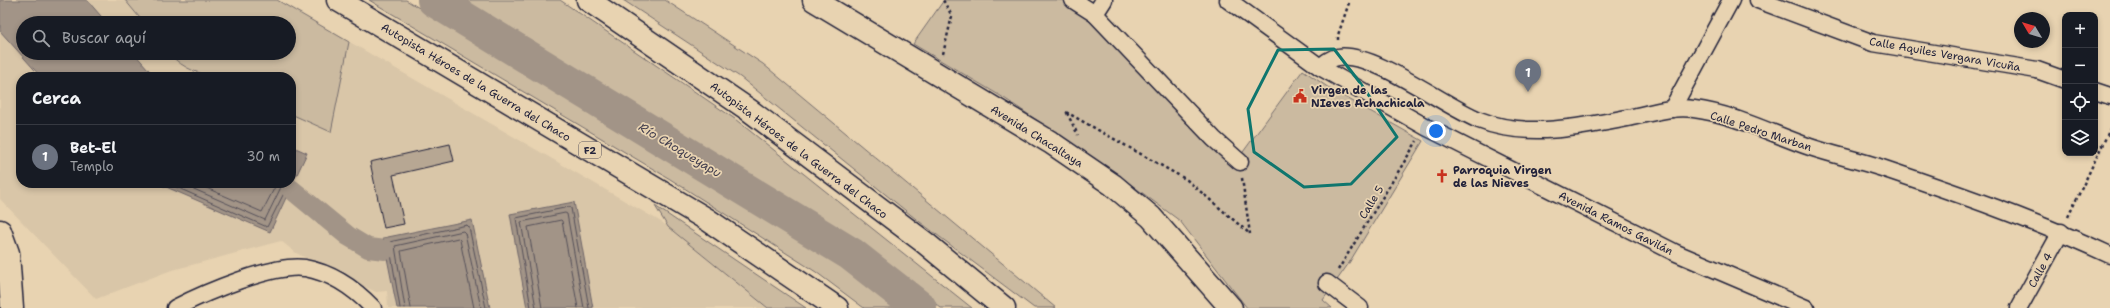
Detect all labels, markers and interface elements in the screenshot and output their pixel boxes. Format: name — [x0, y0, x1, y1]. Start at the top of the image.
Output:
north arrow — [2014, 12, 2050, 48]
map controls — [2062, 12, 2098, 156]
button: + — [2062, 12, 2098, 48]
search box — [16, 16, 296, 60]
street label: Autopista Héroes de la Guerra del Chaco — [378, 20, 574, 145]
icon: search — [30, 27, 52, 49]
text: Buscar aquí — [62, 28, 146, 48]
street label: Calle Aquiles Vergara Vicuña — [1868, 34, 2022, 75]
button: − — [2062, 48, 2098, 84]
pin: 1 — [1515, 59, 1541, 92]
street label: Autopista Héroes de la Guerra del Chaco — [707, 79, 891, 222]
place label: Virgen de las NIeves Achachicala — [1311, 83, 1425, 111]
button: locate — [2062, 84, 2098, 120]
text: Cerca — [32, 87, 81, 109]
public building icon: Virgen de las NIeves Achachicala — [1292, 88, 1308, 104]
street label: Avenida Chacaltaya — [988, 102, 1086, 171]
street label: Calle Pedro Marban — [1708, 108, 1814, 155]
water label: Río Choqueyapu — [636, 119, 724, 181]
button: layers — [2062, 120, 2098, 156]
your location — [1426, 121, 1446, 141]
text: Bet-El — [70, 138, 116, 158]
road number: F2 — [579, 142, 601, 158]
text: 1 — [42, 148, 48, 165]
text: 30 m — [246, 148, 280, 165]
text: Templo — [70, 158, 114, 175]
place label: Parroquia Virgen de las Nieves — [1453, 163, 1552, 191]
church icon: Parroquia Virgen de las Nieves — [1434, 168, 1450, 184]
street label: Calle 5 — [1356, 182, 1387, 222]
street label: Avenida Ramos Gavilán — [1556, 188, 1676, 259]
street label: Calle 4 — [2025, 250, 2056, 290]

